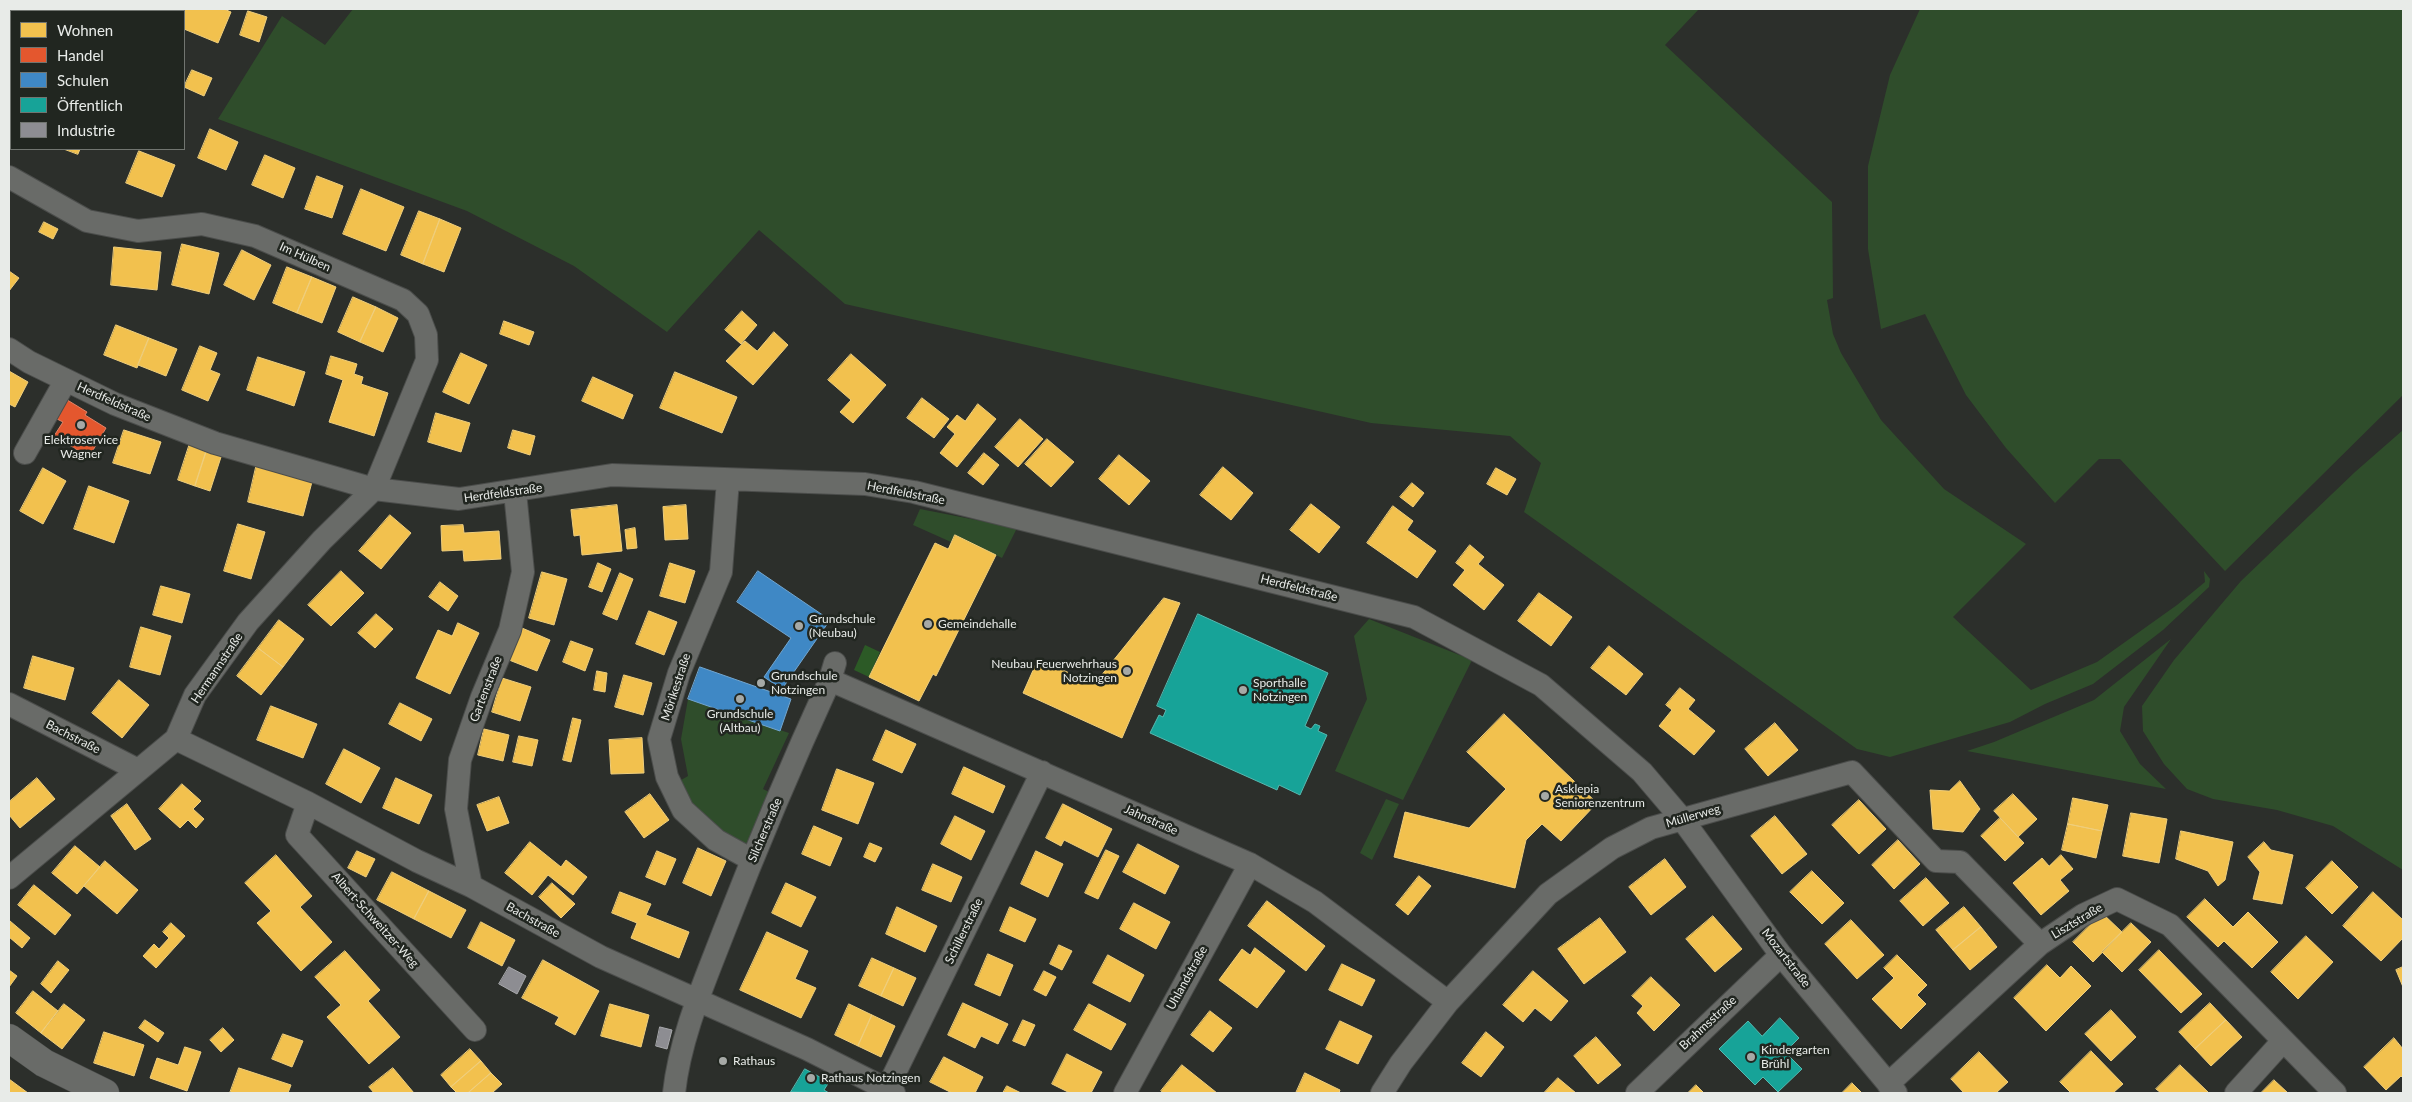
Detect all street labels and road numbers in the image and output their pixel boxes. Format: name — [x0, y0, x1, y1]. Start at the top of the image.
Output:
street label: Im Hülben — [277, 239, 333, 275]
street label: Herdfeldstraße — [75, 379, 153, 425]
street label: Herdfeldstraße — [866, 478, 946, 508]
street label: Herdfeldstraße — [463, 480, 543, 506]
street label: Herdfeldstraße — [1259, 571, 1339, 605]
street label: Hermannstraße — [188, 630, 246, 706]
street label: Mörikestraße — [658, 651, 694, 723]
street label: Gartenstraße — [467, 654, 505, 724]
street label: Bachstraße — [43, 717, 103, 757]
street label: Silcherstraße — [745, 796, 785, 864]
street label: Müllerweg — [1664, 801, 1722, 831]
street label: Jahnstraße — [1122, 802, 1180, 838]
street label: Albert-Schweitzer-Weg — [328, 869, 422, 971]
street label: Schillerstraße — [942, 896, 986, 966]
street label: Bachstraße — [504, 899, 562, 941]
street label: Lisztstraße — [2049, 900, 2105, 942]
street label: Mozartstraße — [1759, 926, 1813, 990]
street label: Uhlandstraße — [1164, 944, 1210, 1012]
street label: Brahmsstraße — [1677, 993, 1739, 1053]

